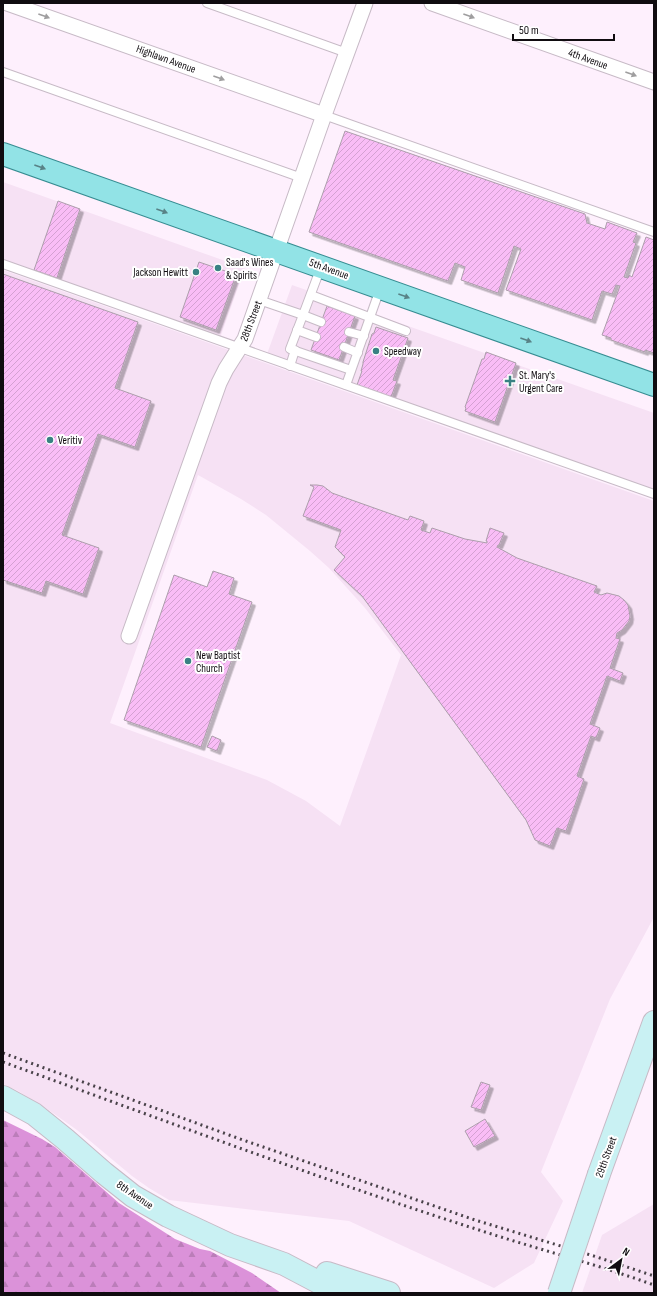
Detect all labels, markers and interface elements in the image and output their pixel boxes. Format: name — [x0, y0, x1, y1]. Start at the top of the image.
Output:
one-way arrow — [38, 13, 50, 19]
one-way arrow — [463, 13, 475, 19]
scale bar — [513, 16, 614, 42]
text: 50 m — [519, 23, 539, 38]
street label: Highlawn Avenue — [134, 42, 198, 76]
street label: 4th Avenue — [566, 46, 610, 72]
one-way arrow — [625, 71, 637, 77]
one-way arrow — [214, 76, 226, 82]
one-way arrow — [34, 165, 46, 171]
one-way arrow — [157, 208, 169, 214]
place label: Saad's Wines & Spirits — [226, 256, 274, 282]
street label: 5th Avenue — [307, 256, 351, 282]
marker: Saad's Wines & Spirits — [213, 263, 223, 273]
place label: Jackson Hewitt — [132, 266, 189, 279]
marker: Jackson Hewitt — [191, 267, 201, 277]
one-way arrow — [398, 293, 410, 299]
street label: 28th Street — [237, 298, 265, 343]
one-way arrow — [521, 337, 533, 343]
place label: Speedway — [384, 345, 422, 358]
marker: Speedway — [371, 346, 381, 356]
place label: St. Mary's Urgent Care — [519, 369, 563, 395]
marker: St. Mary's Urgent Care — [504, 375, 516, 387]
place label: Veritiv — [58, 434, 83, 447]
marker: Veritiv — [45, 435, 55, 445]
place label: New Baptist Church — [196, 649, 241, 675]
marker: New Baptist Church — [183, 656, 193, 666]
street label: 29th Street — [593, 1134, 620, 1179]
street label: 8th Avenue — [114, 1178, 156, 1212]
north arrow — [601, 1240, 641, 1280]
text: N — [620, 1245, 632, 1259]

